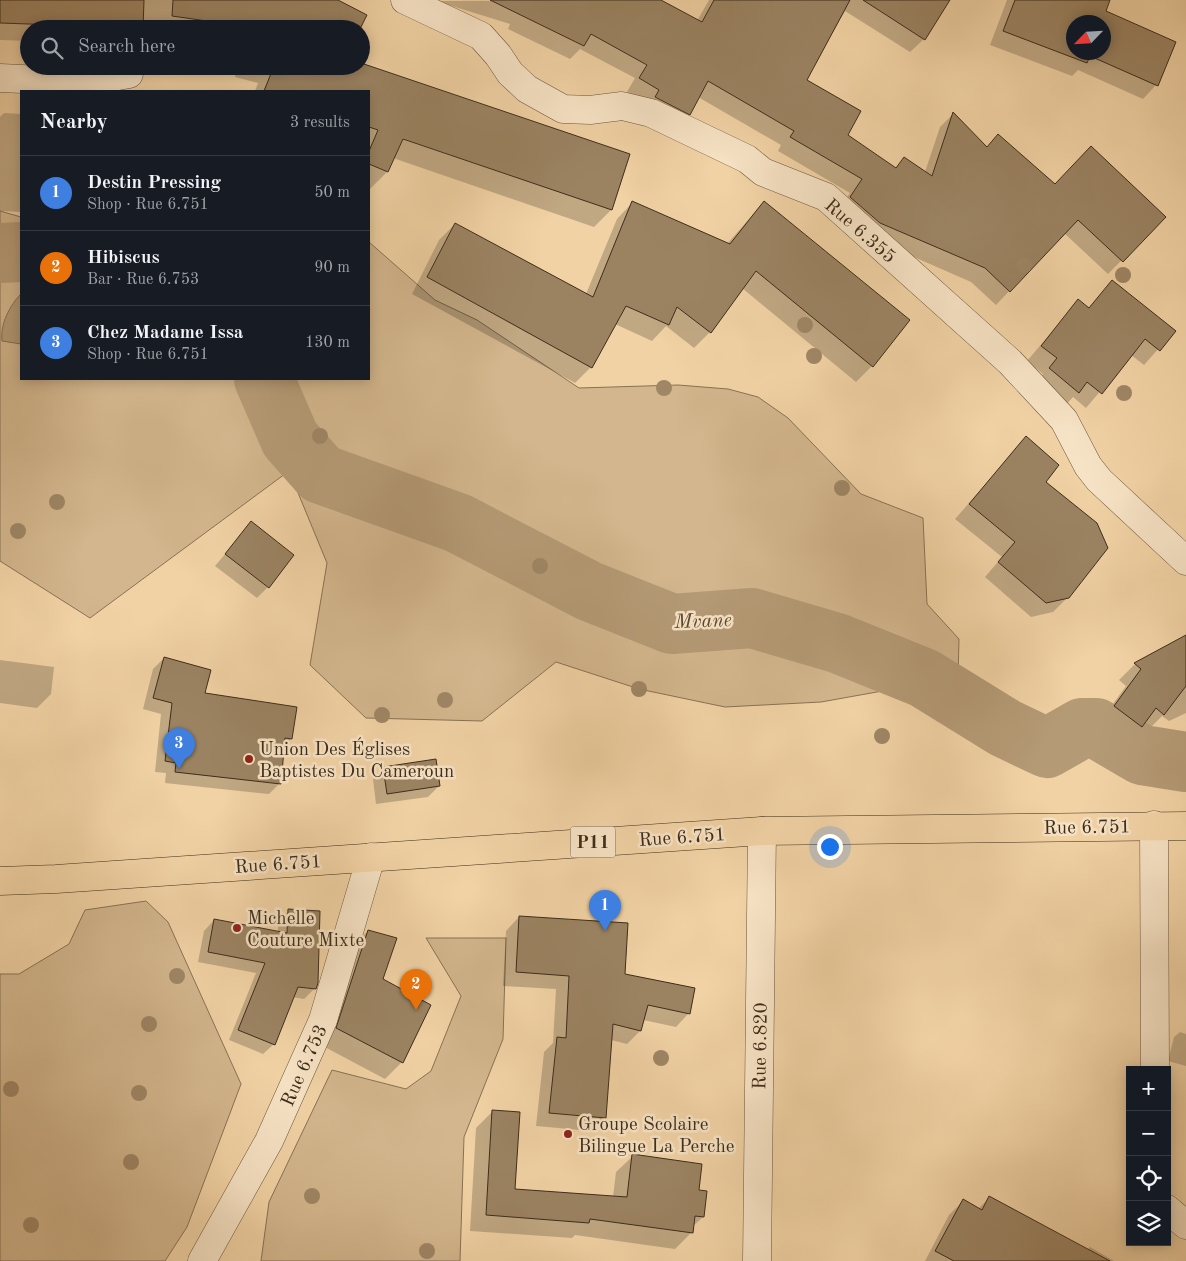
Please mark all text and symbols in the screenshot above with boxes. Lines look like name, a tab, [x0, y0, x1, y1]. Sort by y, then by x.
north arrow	[1066, 15, 1111, 60]
search box	[20, 20, 370, 75]
icon: search	[38, 34, 66, 62]
text: Search here	[78, 38, 175, 57]
text: Nearby	[40, 112, 108, 133]
text: 3 results	[290, 115, 350, 131]
text: Destin Pressing	[87, 174, 221, 193]
text: 1	[51, 185, 61, 201]
text: 50 m	[314, 185, 350, 201]
street label: Rue 6.355	[820, 196, 899, 268]
text: Shop · Rue 6.751	[87, 197, 209, 213]
text: Hibiscus	[87, 249, 160, 268]
text: 2	[51, 260, 61, 276]
text: 90 m	[314, 260, 350, 276]
text: Bar · Rue 6.753	[87, 272, 199, 288]
text: Chez Madame Issa	[87, 324, 244, 343]
text: 3	[51, 335, 61, 351]
text: 130 m	[305, 335, 350, 351]
text: Shop · Rue 6.751	[87, 347, 209, 363]
water label: Mvane	[673, 611, 732, 633]
pin: 3	[163, 728, 195, 769]
place label: Union Des Églises Baptistes Du Cameroun	[259, 737, 454, 782]
marker: Union Des Églises Baptistes Du Cameroun	[243, 753, 255, 765]
street label: Rue 6.751	[1043, 818, 1131, 839]
road number: P11	[570, 826, 616, 858]
street label: Rue 6.751	[638, 826, 726, 851]
your location	[817, 834, 843, 860]
street label: Rue 6.751	[234, 853, 322, 878]
pin: 1	[589, 890, 621, 931]
place label: Michelle Couture Mixte	[247, 910, 364, 951]
marker: Michelle Couture Mixte	[231, 922, 243, 934]
pin: 2	[400, 969, 432, 1010]
street label: Rue 6.820	[751, 1002, 772, 1090]
street label: Rue 6.753	[279, 1022, 332, 1110]
map controls	[1126, 1066, 1171, 1246]
button: +	[1126, 1066, 1171, 1111]
button: −	[1126, 1111, 1171, 1156]
place label: Groupe Scolaire Bilingue La Perche	[578, 1116, 735, 1157]
marker: Groupe Scolaire Bilingue La Perche	[562, 1128, 574, 1140]
button: locate	[1126, 1156, 1171, 1201]
button: layers	[1126, 1201, 1171, 1246]

